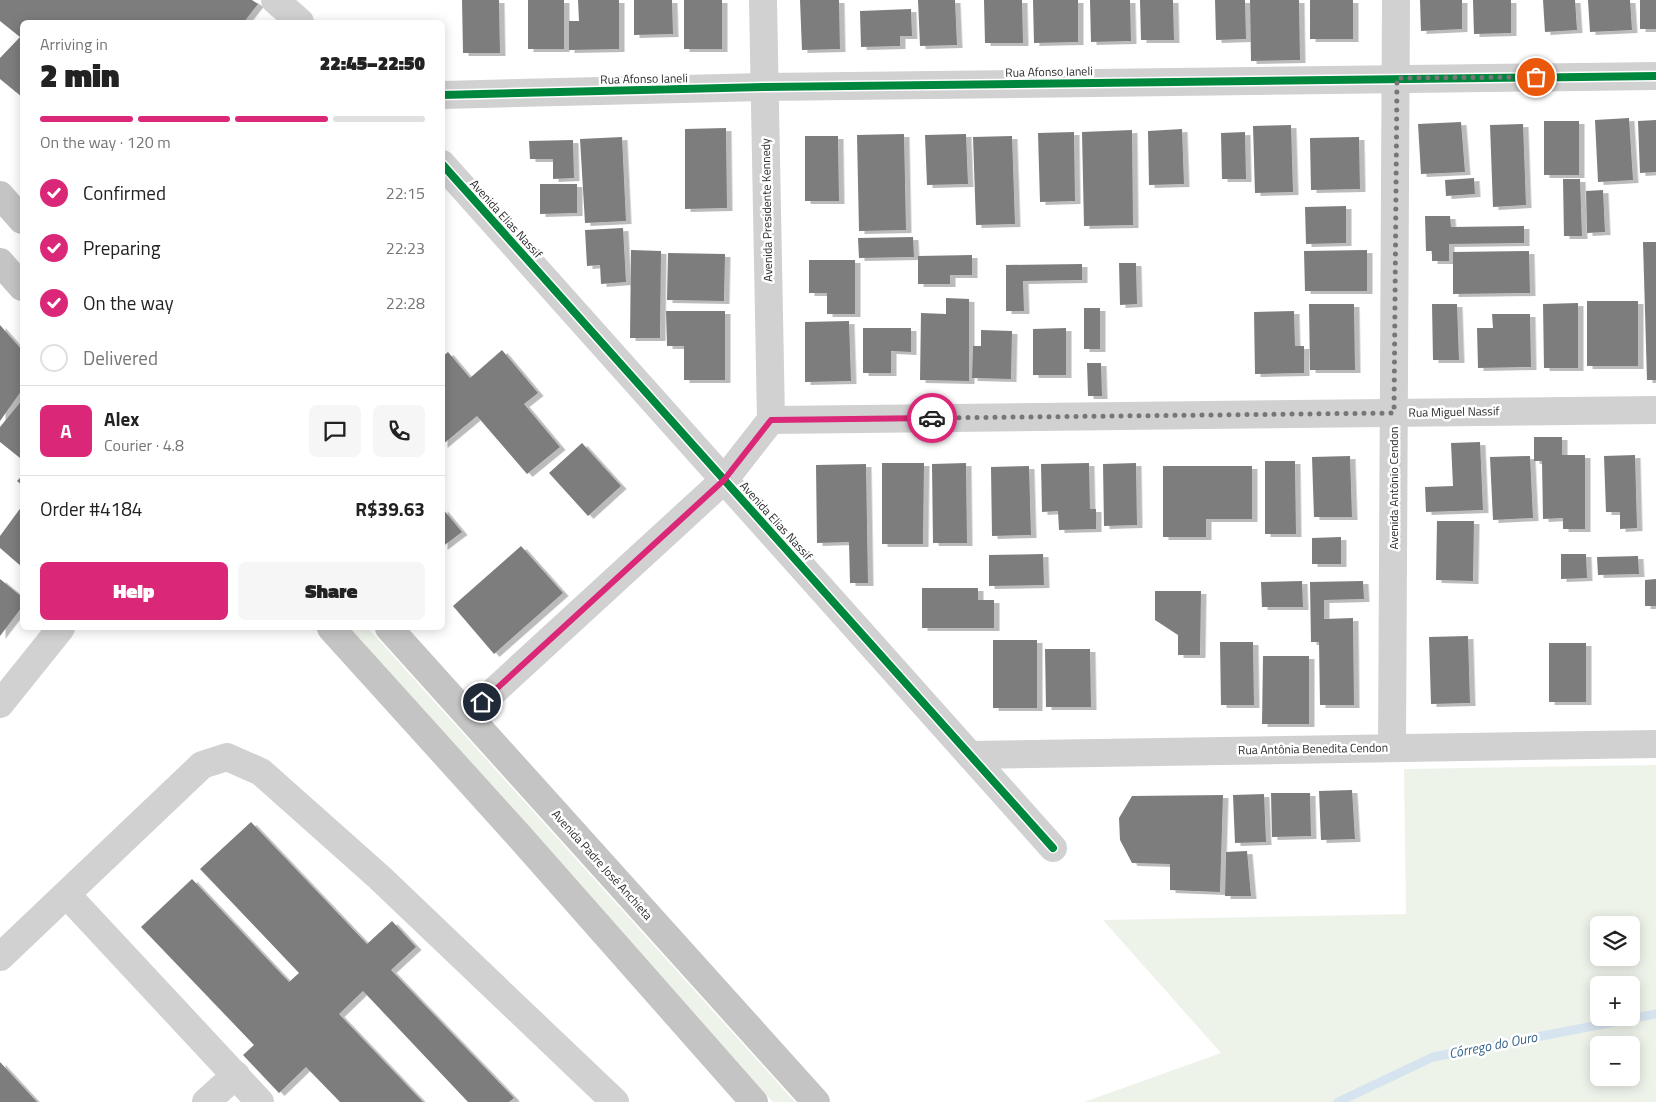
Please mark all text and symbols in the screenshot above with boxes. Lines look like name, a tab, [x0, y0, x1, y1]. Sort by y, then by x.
text: Arriving in	[40, 32, 108, 56]
text: 22:45–22:50	[320, 48, 425, 77]
text: 2 min	[40, 51, 120, 99]
pin	[1515, 56, 1557, 98]
street label: Rua Afonso Ianeli	[1005, 61, 1093, 82]
icon: bag	[1522, 63, 1550, 91]
street label: Rua Afonso Ianeli	[600, 68, 688, 89]
text: On the way · 120 m	[40, 130, 171, 154]
street label: Avenida Presidente Kennedy	[756, 138, 777, 282]
street label: Avenida Elias Nassif	[466, 175, 547, 263]
text: Confirmed	[83, 178, 166, 207]
icon: check	[40, 179, 68, 207]
text: 22:15	[386, 181, 425, 205]
text: Preparing	[83, 233, 160, 262]
icon: check	[40, 234, 68, 262]
text: 22:23	[386, 236, 425, 260]
text: On the way	[83, 288, 174, 317]
icon: check	[40, 289, 68, 317]
text: 22:28	[386, 291, 425, 315]
text: Delivered	[83, 343, 158, 372]
courier	[907, 393, 957, 443]
street label: Rua Miguel Nassif	[1408, 401, 1500, 422]
text: Alex	[104, 404, 139, 433]
icon: car	[918, 404, 946, 432]
button: chat	[309, 405, 361, 457]
button: phone	[373, 405, 425, 457]
text: A	[60, 416, 72, 445]
street label: Avenida Antônio Cendon	[1384, 427, 1403, 549]
text: Courier · 4.8	[104, 433, 184, 457]
street label: Avenida Elias Nassif	[736, 477, 817, 565]
text: Order #4184	[40, 494, 142, 523]
text: R$39.63	[355, 494, 425, 523]
button: Help	[40, 562, 228, 620]
button: Share	[238, 562, 425, 620]
pin	[461, 681, 503, 723]
icon: home	[468, 688, 496, 716]
street label: Rua Antônia Benedita Cendon	[1238, 738, 1388, 759]
street label: Avenida Padre José Anchieta	[547, 805, 657, 924]
map controls	[1590, 916, 1640, 1086]
button: layers	[1590, 916, 1640, 966]
button: +	[1590, 976, 1640, 1026]
water label: Córrego do Ouro	[1447, 1025, 1540, 1063]
button: −	[1590, 1036, 1640, 1086]

